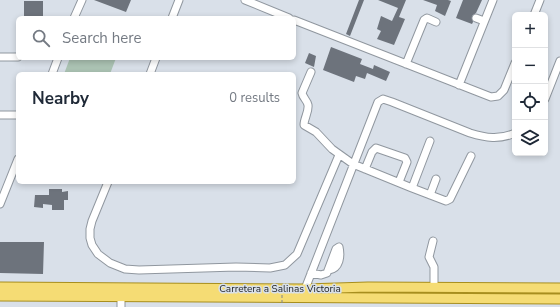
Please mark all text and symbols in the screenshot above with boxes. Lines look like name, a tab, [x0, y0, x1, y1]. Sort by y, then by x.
map controls	[512, 12, 548, 156]
button: +	[512, 12, 548, 48]
search box	[16, 16, 296, 60]
icon: search	[30, 27, 52, 49]
text: Search here	[62, 28, 142, 48]
button: −	[512, 48, 548, 84]
button: locate	[512, 84, 548, 120]
text: Nearby	[32, 87, 89, 110]
text: 0 results	[229, 89, 280, 107]
button: layers	[512, 120, 548, 156]
street label: Carretera a Salinas Victoria	[219, 282, 341, 296]

